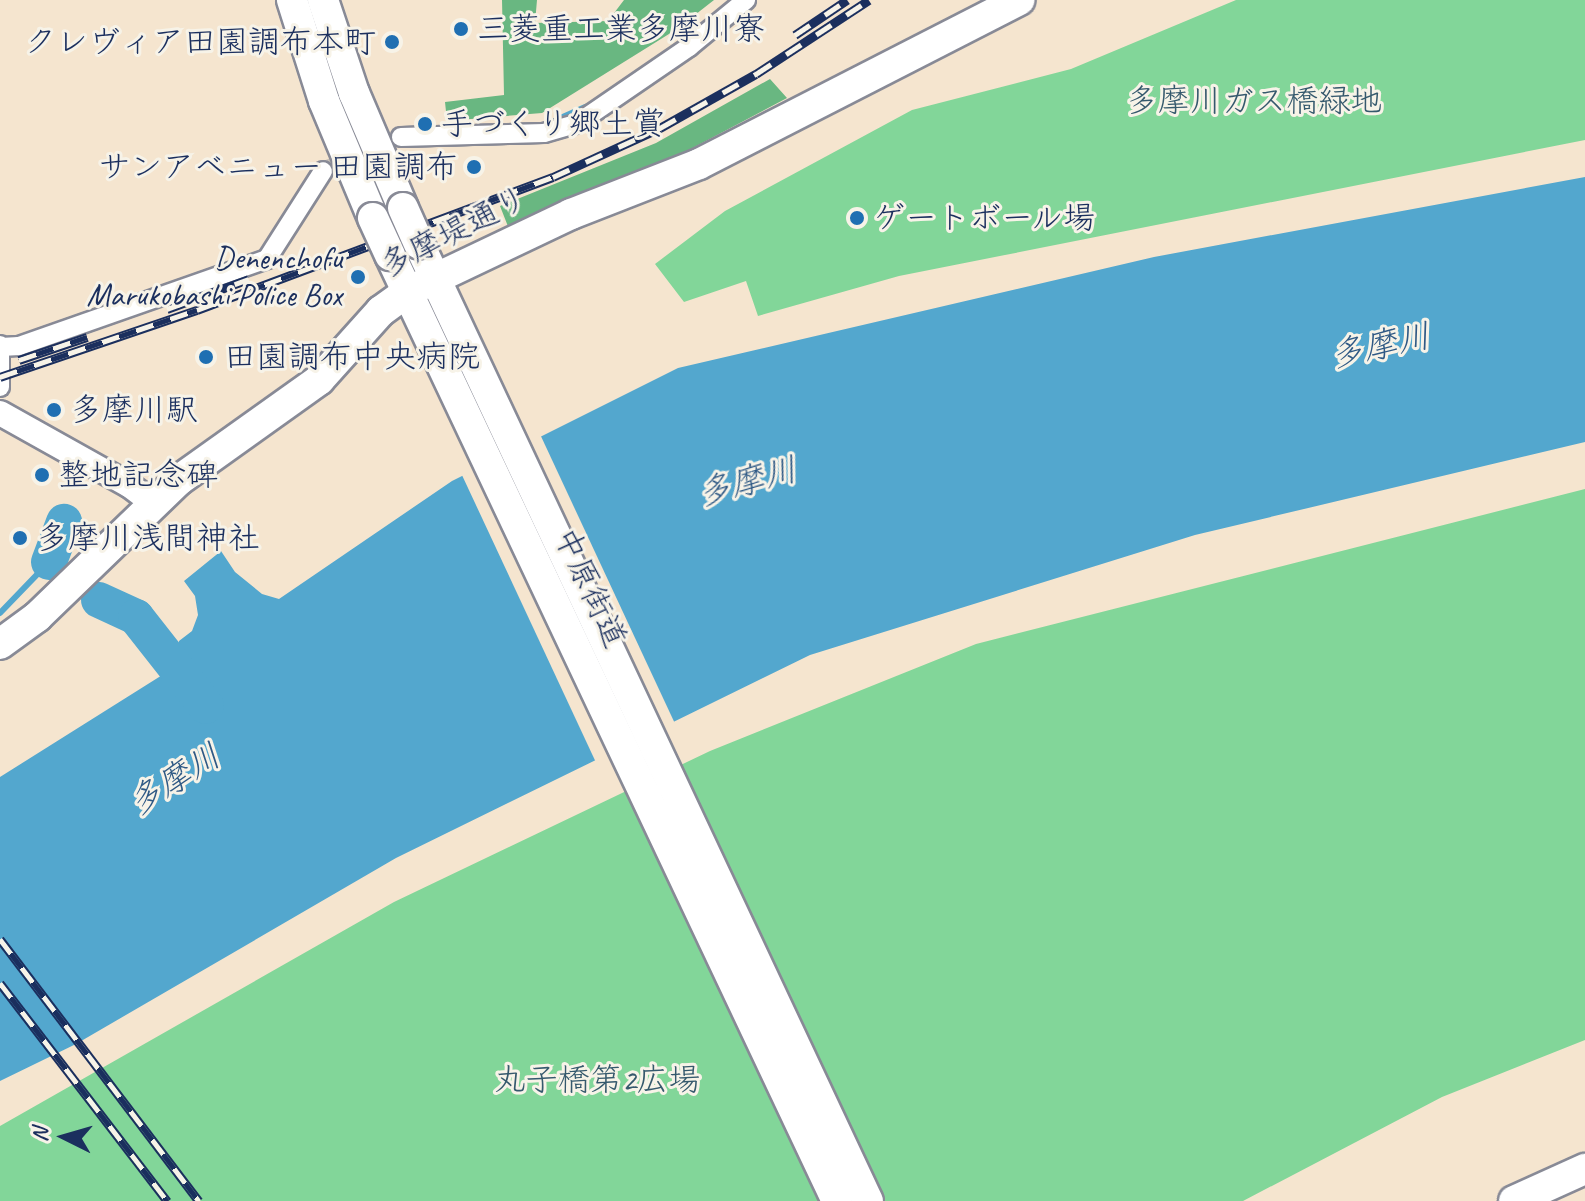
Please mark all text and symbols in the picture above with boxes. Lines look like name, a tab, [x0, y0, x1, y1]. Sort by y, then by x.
place label: 三菱重工業多摩川寮	[477, 10, 765, 48]
marker: 三菱重工業多摩川寮	[452, 20, 470, 38]
place label: クレヴィア田園調布本町	[24, 23, 376, 61]
marker: クレヴィア田園調布本町	[383, 33, 401, 51]
park label: 多摩川ガス橋緑地	[1126, 82, 1382, 120]
place label: 手づくり郷土賞	[441, 105, 665, 143]
marker: 手づくり郷土賞	[416, 115, 434, 133]
place label: サンアベニュー 田園調布	[98, 148, 458, 186]
marker: サンアベニュー 田園調布	[465, 158, 483, 176]
street label: 多摩堤通り	[374, 179, 534, 285]
place label: ゲートボール場	[873, 199, 1097, 237]
marker: ゲートボール場	[848, 209, 866, 227]
place label: Denenchofu Marukobashi Police Box	[87, 240, 342, 315]
marker: Denenchofu Marukobashi Police Box	[349, 268, 367, 286]
water label: 多摩川	[1326, 314, 1434, 376]
place label: 田園調布中央病院	[224, 338, 480, 376]
marker: 田園調布中央病院	[195, 346, 217, 368]
place label: 多摩川駅	[70, 391, 198, 429]
marker: 多摩川駅	[45, 401, 63, 419]
water label: 多摩川	[692, 448, 802, 514]
place label: 整地記念碑	[58, 456, 218, 494]
marker: 整地記念碑	[33, 466, 51, 484]
place label: 多摩川浅間神社	[36, 519, 260, 557]
street label: 中原街道	[546, 522, 634, 654]
marker: 多摩川浅間神社	[11, 529, 29, 547]
water label: 多摩川	[120, 735, 228, 823]
park label: 丸子橋第2広場	[494, 1061, 700, 1099]
north arrow	[24, 1097, 104, 1177]
text: N	[26, 1127, 55, 1143]

